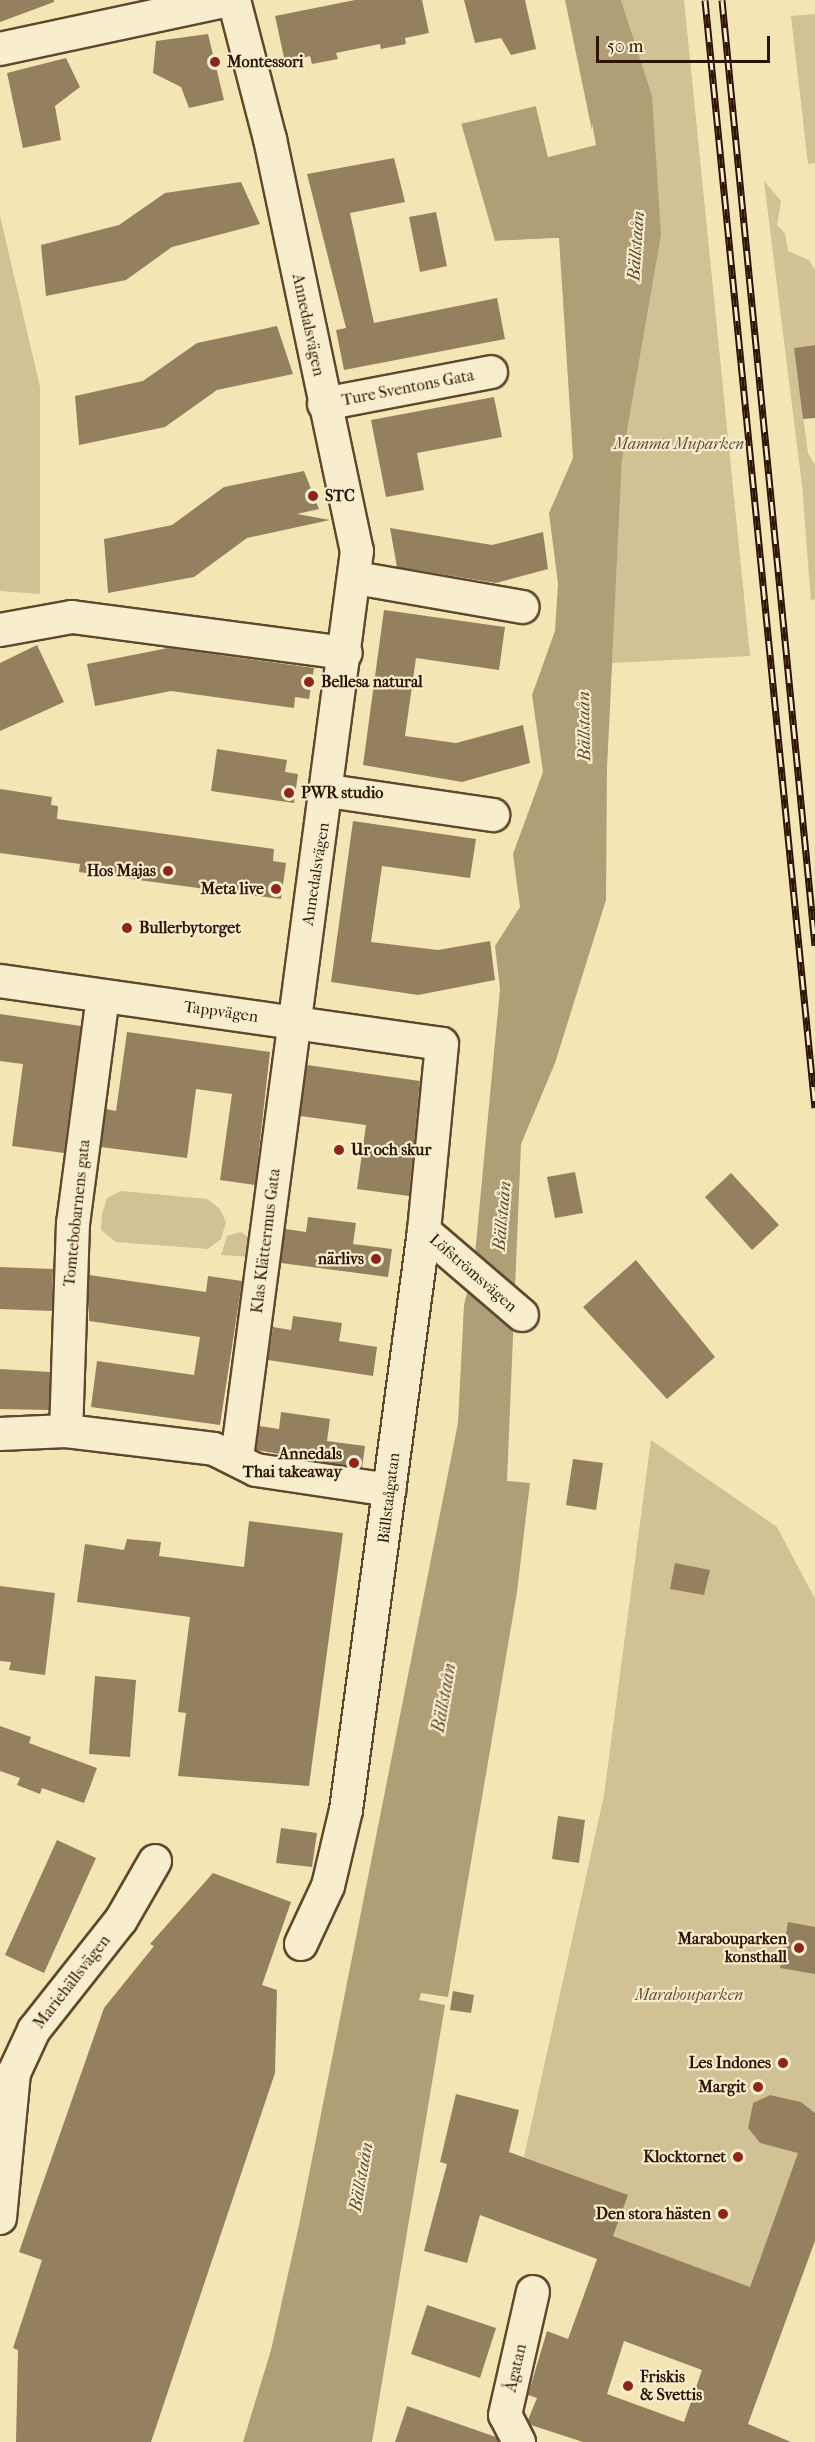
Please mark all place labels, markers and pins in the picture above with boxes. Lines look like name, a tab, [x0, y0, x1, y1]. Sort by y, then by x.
place label: Montessori	[227, 52, 304, 72]
marker: Montessori	[208, 55, 222, 69]
place label: STC	[325, 486, 355, 506]
marker: STC	[306, 489, 320, 503]
place label: Bellesa natural	[321, 672, 423, 692]
marker: Bellesa natural	[302, 675, 316, 689]
place label: PWR studio	[301, 783, 383, 803]
marker: PWR studio	[282, 786, 296, 800]
place label: Hos Majas	[87, 861, 156, 881]
marker: Hos Majas	[161, 864, 175, 878]
place label: Meta live	[201, 879, 264, 899]
marker: Meta live	[269, 882, 283, 896]
place label: Bullerbytorget	[139, 918, 241, 938]
marker: Bullerbytorget	[120, 921, 134, 935]
place label: Ur och skur	[351, 1140, 431, 1160]
marker: Ur och skur	[332, 1143, 346, 1157]
place label: närlivs	[318, 1249, 364, 1269]
marker: närlivs	[369, 1252, 383, 1266]
place label: Annedals Thai takeaway	[243, 1444, 342, 1482]
marker: Annedals Thai takeaway	[347, 1456, 361, 1470]
place label: Marabouparken konsthall	[677, 1929, 787, 1967]
marker: Marabouparken konsthall	[792, 1941, 806, 1955]
place label: Les Indones	[689, 2053, 771, 2073]
marker: Les Indones	[776, 2056, 790, 2070]
place label: Margit	[698, 2077, 746, 2097]
marker: Margit	[751, 2080, 765, 2094]
place label: Klocktornet	[643, 2147, 726, 2167]
marker: Klocktornet	[731, 2150, 745, 2164]
place label: Den stora hästen	[596, 2204, 711, 2224]
marker: Den stora hästen	[716, 2207, 730, 2221]
place label: Friskis & Svettis	[640, 2367, 702, 2405]
marker: Friskis & Svettis	[621, 2379, 635, 2393]

